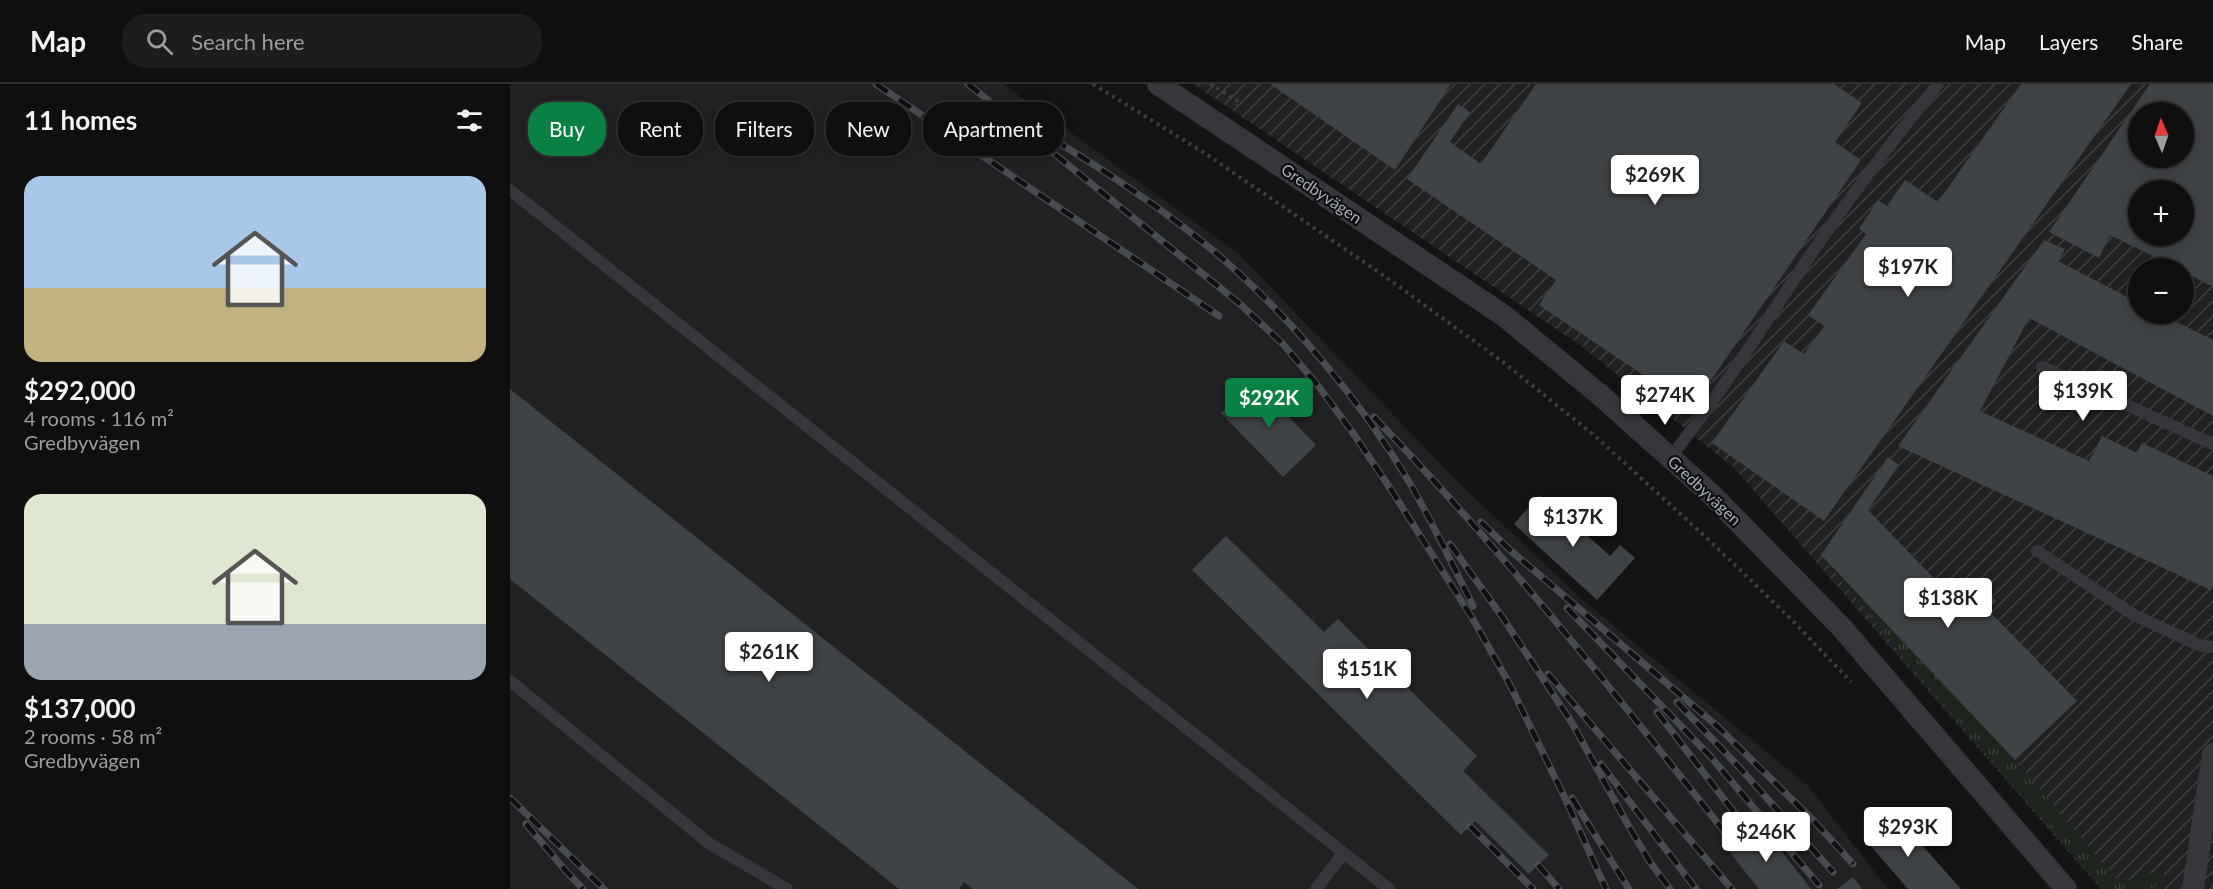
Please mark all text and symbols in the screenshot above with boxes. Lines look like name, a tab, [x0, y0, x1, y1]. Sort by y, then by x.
search box	[122, 14, 542, 68]
text: Map	[30, 24, 86, 58]
icon: search	[143, 25, 176, 58]
text: Search here	[191, 28, 305, 55]
text: Map	[1965, 29, 2006, 54]
text: Layers	[2039, 29, 2098, 54]
text: Share	[2131, 29, 2183, 54]
chip: Buy	[528, 102, 606, 156]
chip: Rent	[618, 102, 703, 156]
chip: Filters	[715, 102, 814, 156]
chip: New	[826, 102, 911, 156]
chip: Apartment	[923, 102, 1064, 156]
north arrow	[2128, 102, 2194, 168]
map controls	[2128, 102, 2194, 324]
text: 11 homes	[24, 104, 137, 136]
icon: filters	[453, 104, 486, 137]
pin: $269K	[1613, 155, 1697, 206]
street label: Gredbyvägen	[1278, 159, 1366, 227]
text: $269K	[1625, 162, 1685, 186]
button: +	[2128, 180, 2194, 246]
icon: home	[201, 215, 309, 323]
pin: $197K	[1866, 247, 1950, 298]
text: $197K	[1878, 254, 1938, 278]
button: −	[2128, 258, 2194, 324]
pin: $139K	[2041, 371, 2125, 422]
text: $292,000	[24, 374, 136, 406]
pin: $274K	[1623, 375, 1707, 426]
pin: $292K	[1227, 378, 1311, 429]
text: $139K	[2053, 378, 2113, 402]
text: $274K	[1635, 382, 1695, 406]
text: $292K	[1239, 385, 1299, 409]
text: 4 rooms · 116 m²	[24, 406, 174, 430]
text: Gredbyvägen	[24, 430, 140, 454]
street label: Gredbyvägen	[1664, 451, 1746, 529]
pin: $137K	[1531, 497, 1615, 548]
text: $137K	[1543, 504, 1603, 528]
icon: home	[201, 533, 309, 641]
pin: $138K	[1906, 578, 1990, 629]
text: $138K	[1918, 585, 1978, 609]
pin: $261K	[727, 632, 811, 683]
text: $261K	[739, 639, 799, 663]
pin: $151K	[1325, 649, 1409, 700]
text: $151K	[1337, 656, 1397, 680]
text: $137,000	[24, 692, 136, 724]
text: 2 rooms · 58 m²	[24, 724, 162, 748]
text: Gredbyvägen	[24, 748, 140, 772]
pin: $293K	[1866, 807, 1950, 858]
pin: $246K	[1724, 812, 1808, 863]
text: $293K	[1878, 814, 1938, 838]
text: $246K	[1736, 819, 1796, 843]

